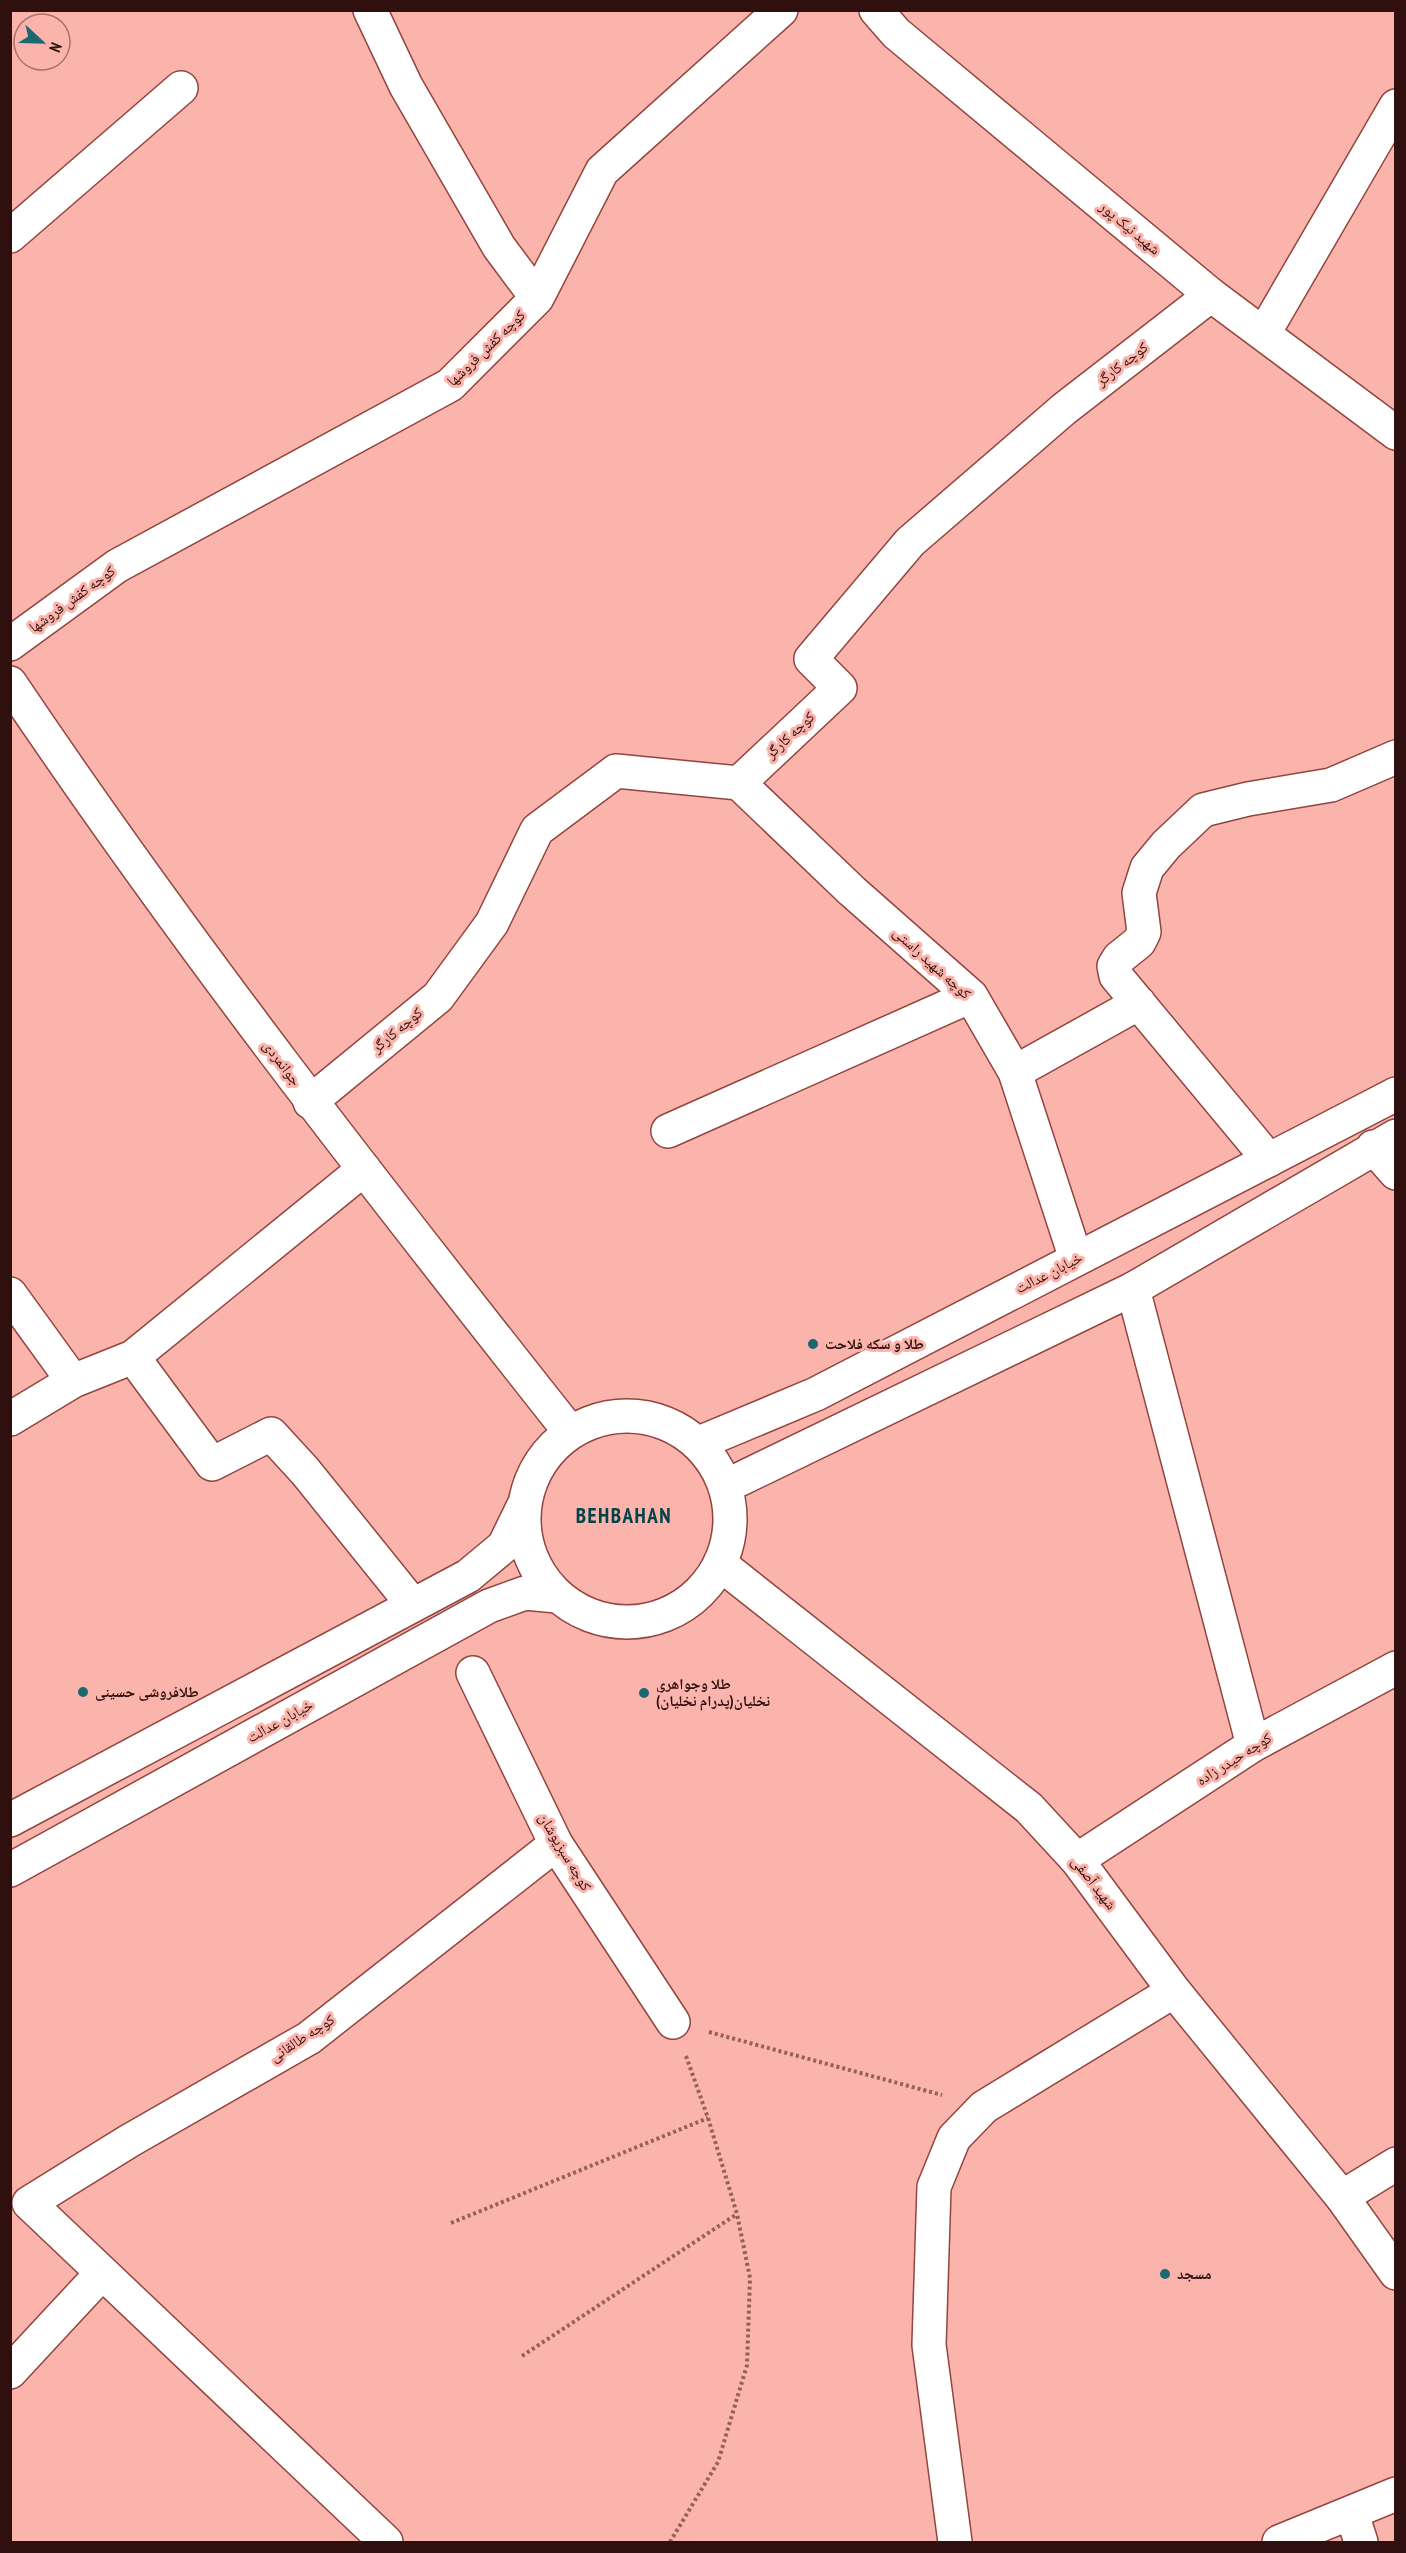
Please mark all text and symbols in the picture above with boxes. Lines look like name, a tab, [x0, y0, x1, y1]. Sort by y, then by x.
north arrow	[12, 12, 72, 72]
text: N	[45, 40, 67, 55]
street label: شهید نیک پور	[1095, 196, 1165, 259]
street label: کوچه کفش فروشها	[442, 305, 530, 391]
street label: کوچه کارگر	[1091, 337, 1152, 390]
street label: کوچه کفش فروشها	[25, 561, 119, 637]
street label: کوچه کارگر	[760, 707, 818, 763]
street label: کوچه شهید راستی	[889, 922, 975, 1004]
street label: کوچه کارگر	[367, 1003, 426, 1057]
street label: جوانمردی	[258, 1036, 306, 1090]
street label: خیابان عدالت	[1012, 1247, 1086, 1298]
place label: طلا و سکه فلاحت	[825, 1334, 924, 1353]
marker: طلا و سکه فلاحت	[806, 1337, 820, 1351]
district label: BEHBAHAN	[576, 1502, 672, 1529]
place label: طلا وجواهری نخلیان(پدرام نخلیان)	[656, 1674, 770, 1711]
place label: طلافروشی حسینی	[95, 1682, 199, 1701]
marker: طلافروشی حسینی	[76, 1685, 90, 1699]
marker: طلا وجواهری نخلیان(پدرام نخلیان)	[637, 1686, 651, 1700]
street label: خیابان عدالت	[244, 1695, 317, 1747]
street label: کوچه حیدر زاده	[1192, 1728, 1275, 1789]
street label: کوچه سبزپوشان	[534, 1809, 596, 1895]
street label: شهید آصفی	[1067, 1852, 1121, 1914]
street label: کوچه طالقانی	[266, 2010, 338, 2066]
place label: مسجد	[1177, 2264, 1212, 2283]
marker: مسجد	[1158, 2267, 1172, 2281]

